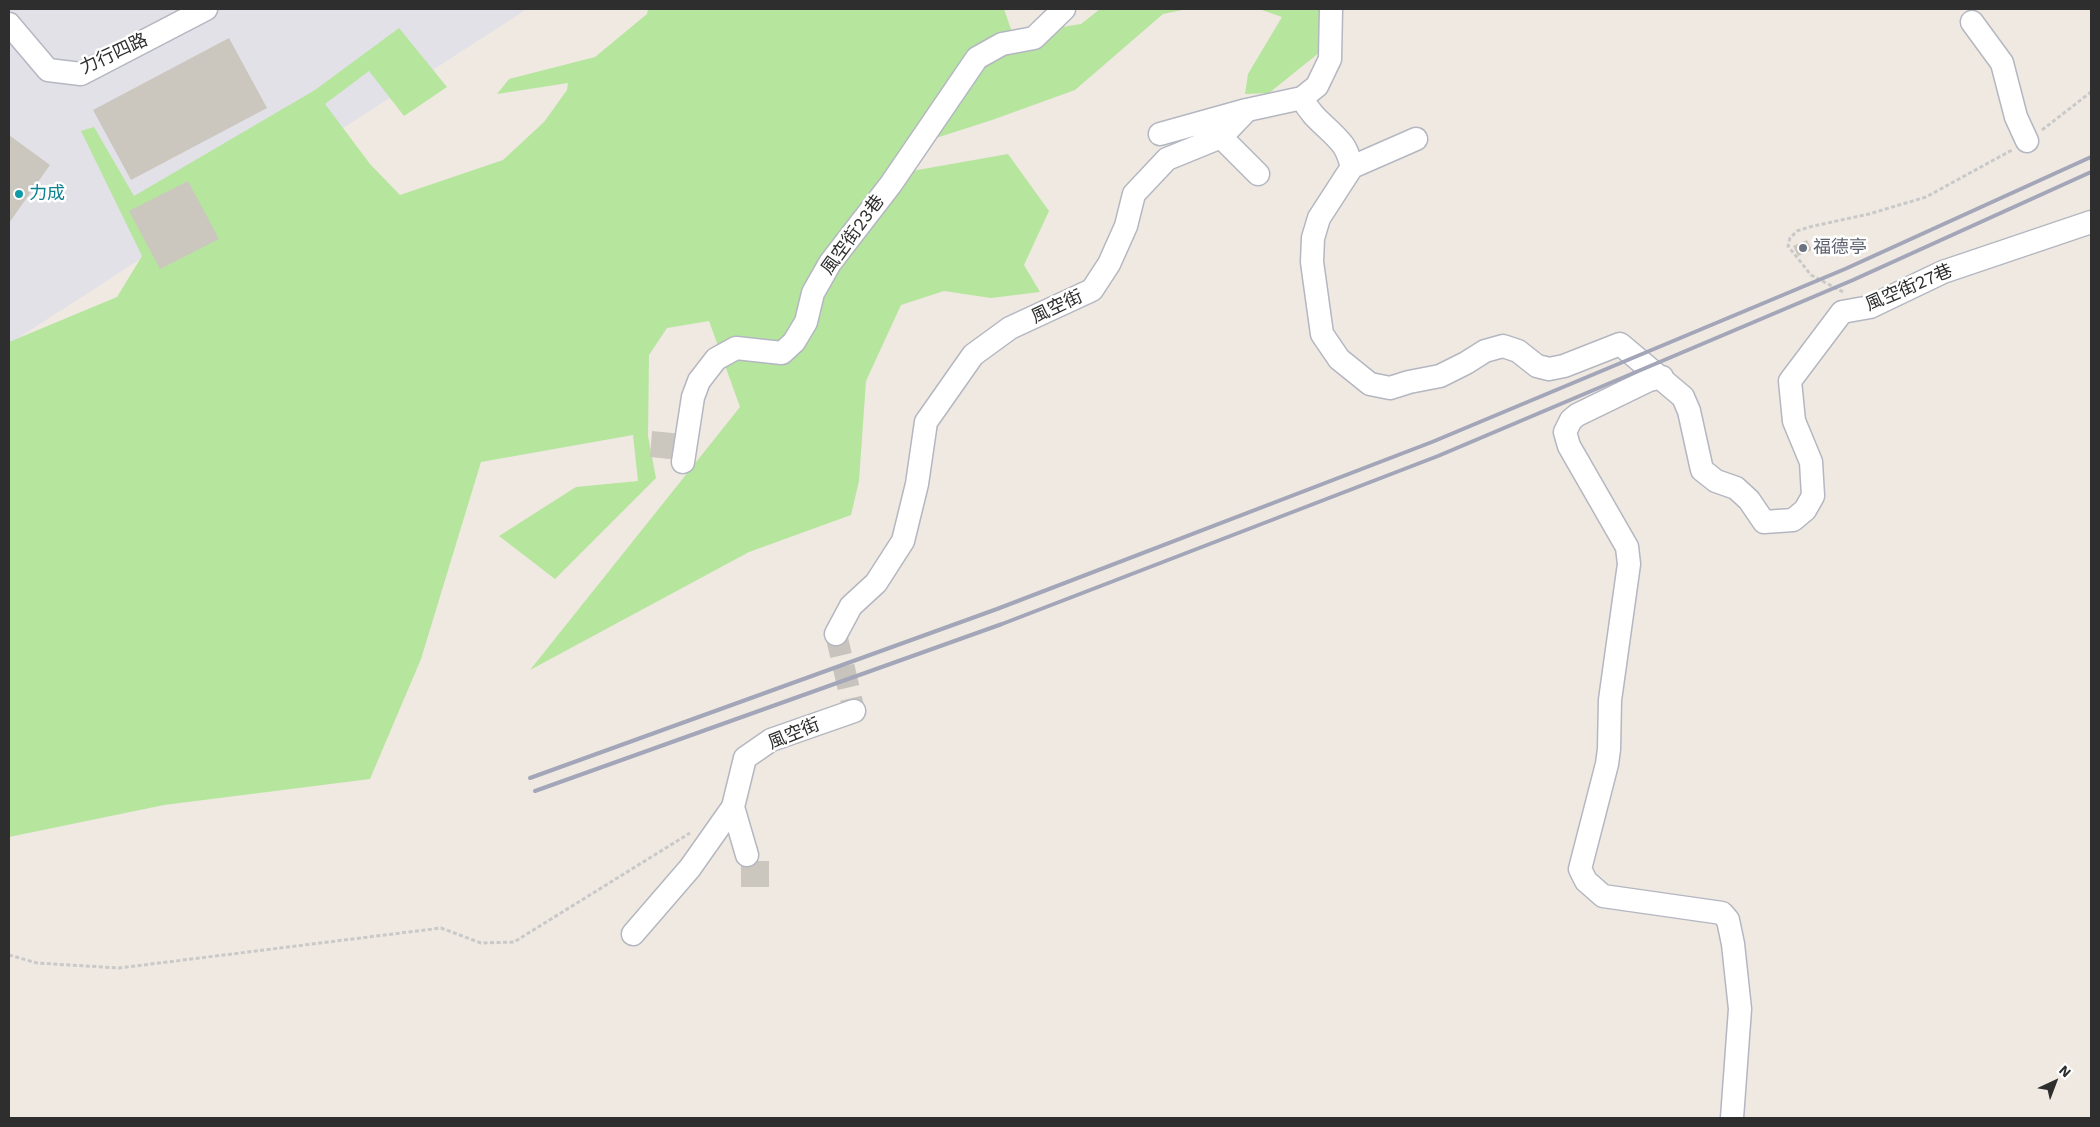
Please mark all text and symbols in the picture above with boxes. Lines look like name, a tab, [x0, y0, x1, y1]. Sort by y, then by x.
street label: 力行四路	[77, 29, 151, 79]
place label: 力成	[29, 183, 65, 205]
marker: 力成	[13, 188, 25, 200]
street label: 風空街23巷	[817, 191, 889, 279]
place label: 福德亭	[1813, 237, 1867, 259]
marker: 福德亭	[1797, 242, 1809, 254]
street label: 風空街27巷	[1862, 260, 1956, 316]
street label: 風空街	[1028, 286, 1086, 328]
street label: 風空街	[765, 714, 823, 754]
north arrow	[2030, 1057, 2080, 1107]
text: N	[2056, 1062, 2074, 1080]

